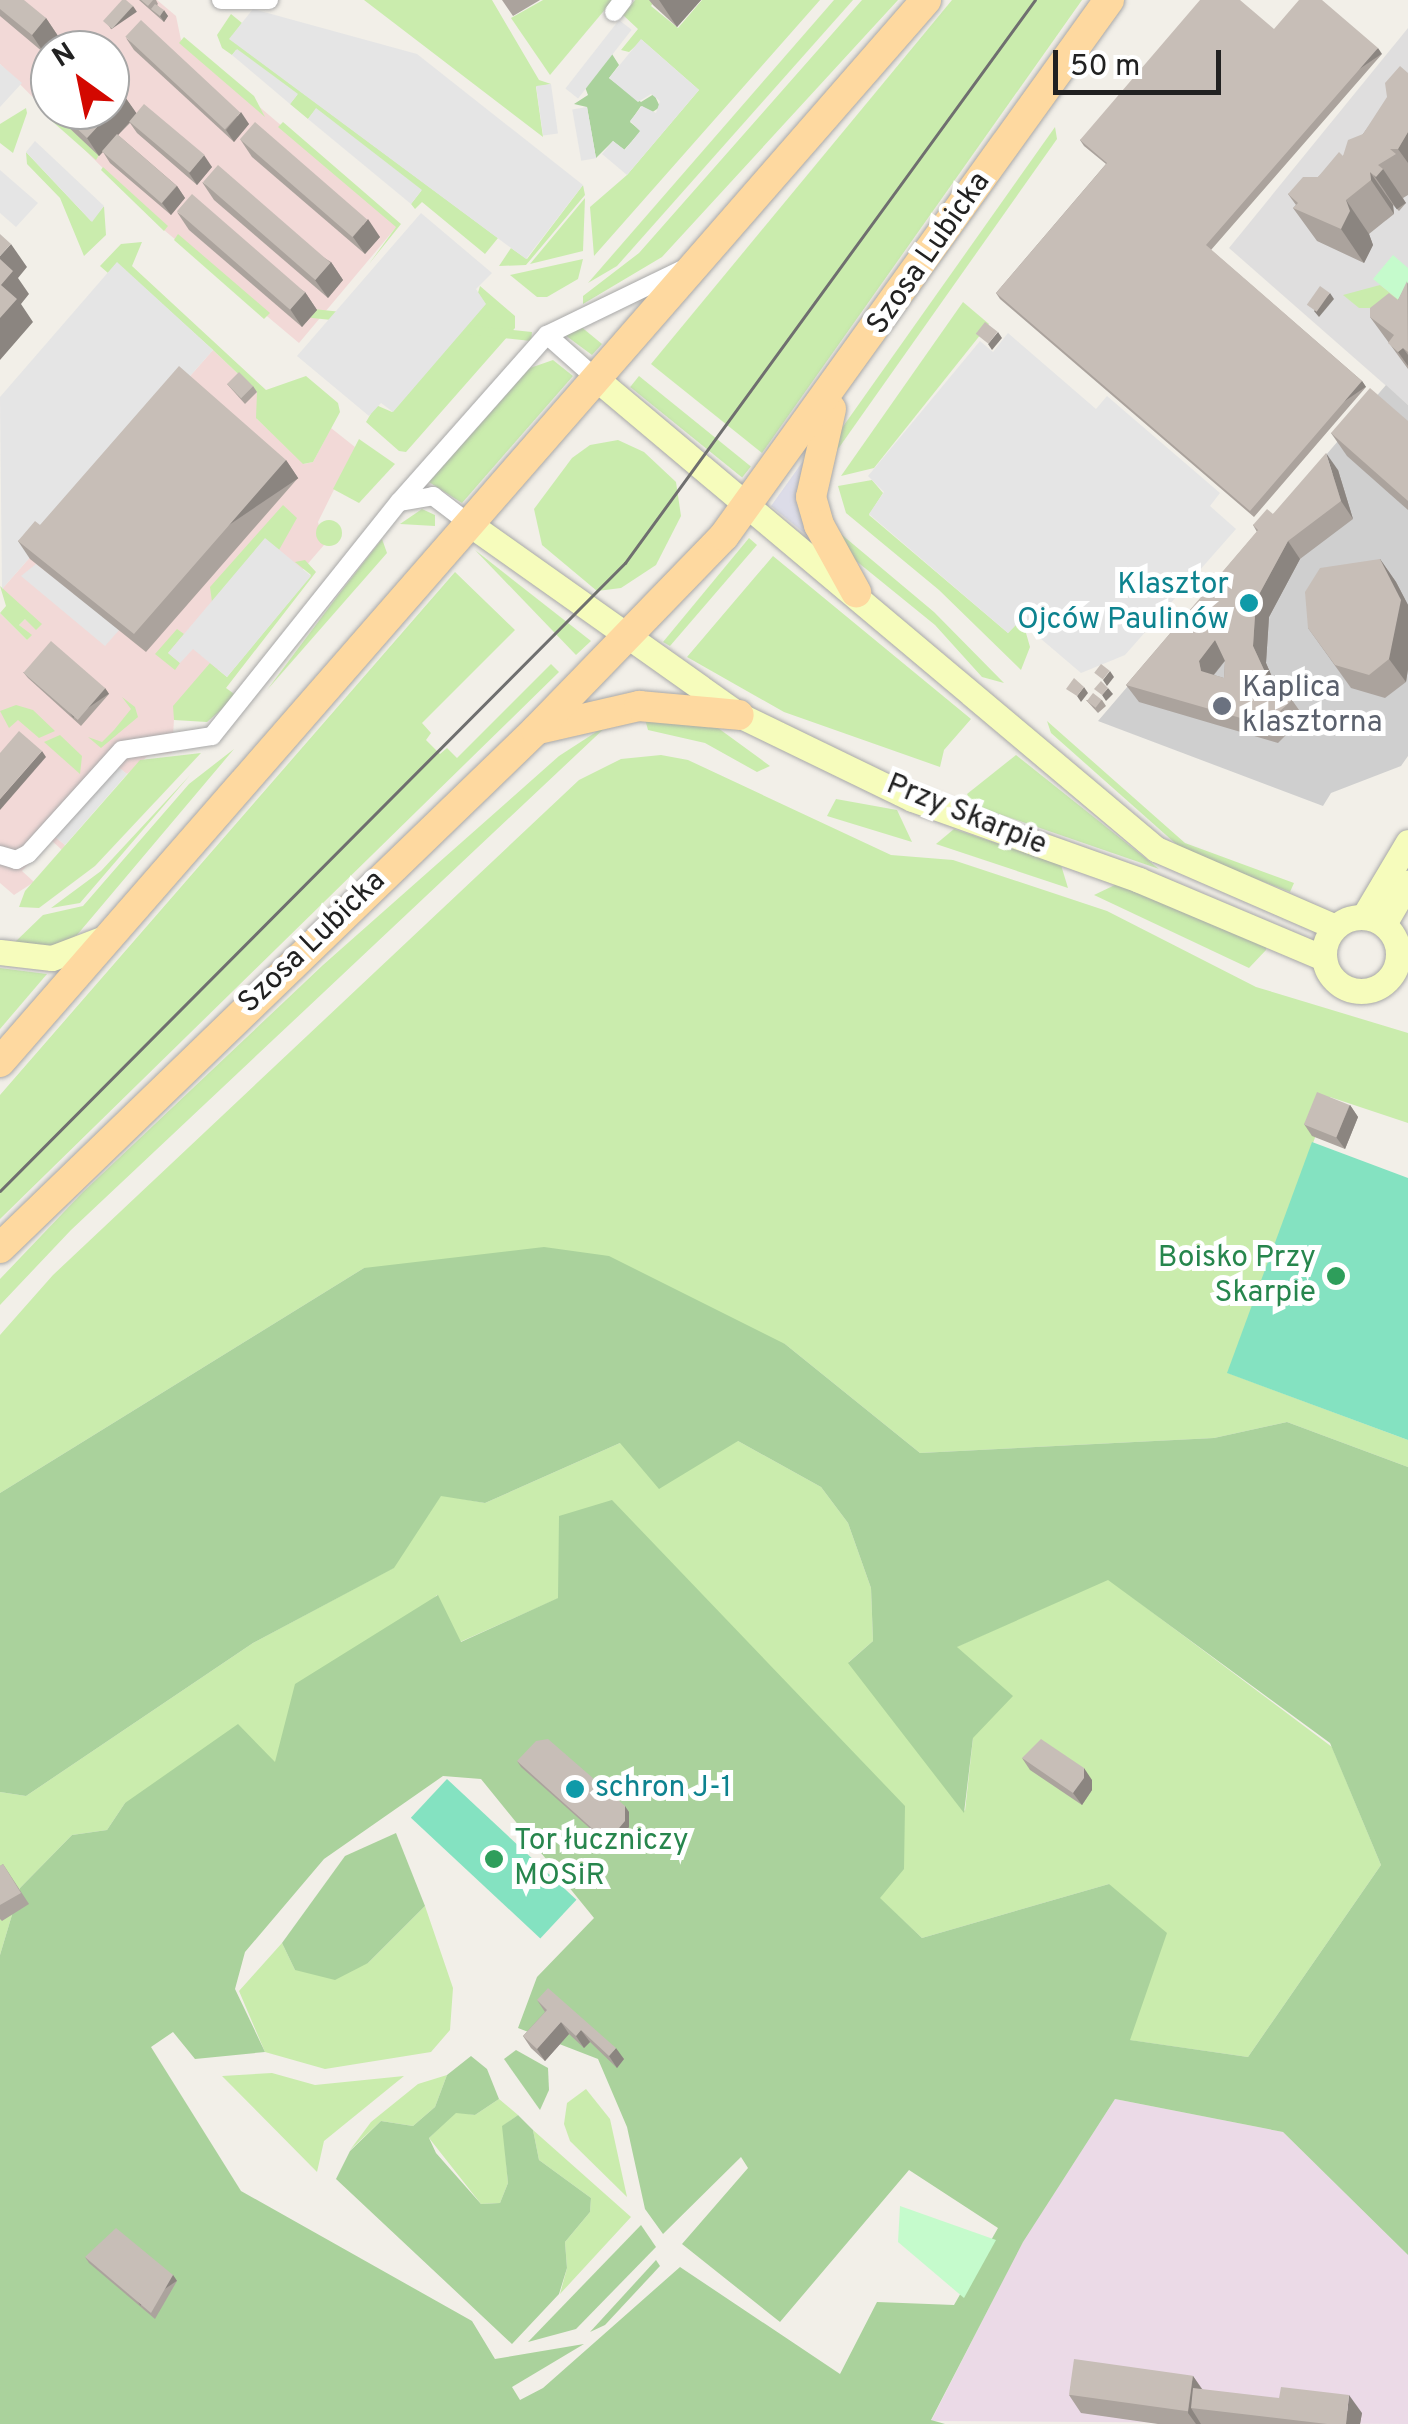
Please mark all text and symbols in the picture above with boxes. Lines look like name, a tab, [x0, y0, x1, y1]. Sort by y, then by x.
north arrow	[30, 30, 130, 130]
scale bar	[1058, 30, 1226, 92]
text: N	[47, 36, 83, 77]
text: 50 m	[1070, 49, 1140, 86]
street label: Szosa Lubicka	[861, 166, 999, 342]
place label: Klasztor Ojców Paulinów	[1017, 568, 1229, 638]
marker: Klasztor Ojców Paulinów	[1238, 592, 1260, 614]
place label: Kaplica klasztorna	[1242, 671, 1382, 742]
marker: Kaplica klasztorna	[1211, 695, 1233, 717]
street label: Przy Skarpie	[881, 768, 1051, 864]
street label: Szosa Lubicka	[232, 864, 394, 1022]
place label: Boisko Przy Skarpie	[1158, 1241, 1316, 1312]
marker: Boisko Przy Skarpie	[1325, 1265, 1347, 1287]
place label: schron J-1	[595, 1771, 732, 1807]
marker: schron J-1	[564, 1778, 586, 1800]
place label: Tor łuczniczy MOSiR	[514, 1824, 689, 1894]
marker: Tor łuczniczy MOSiR	[483, 1848, 505, 1870]

